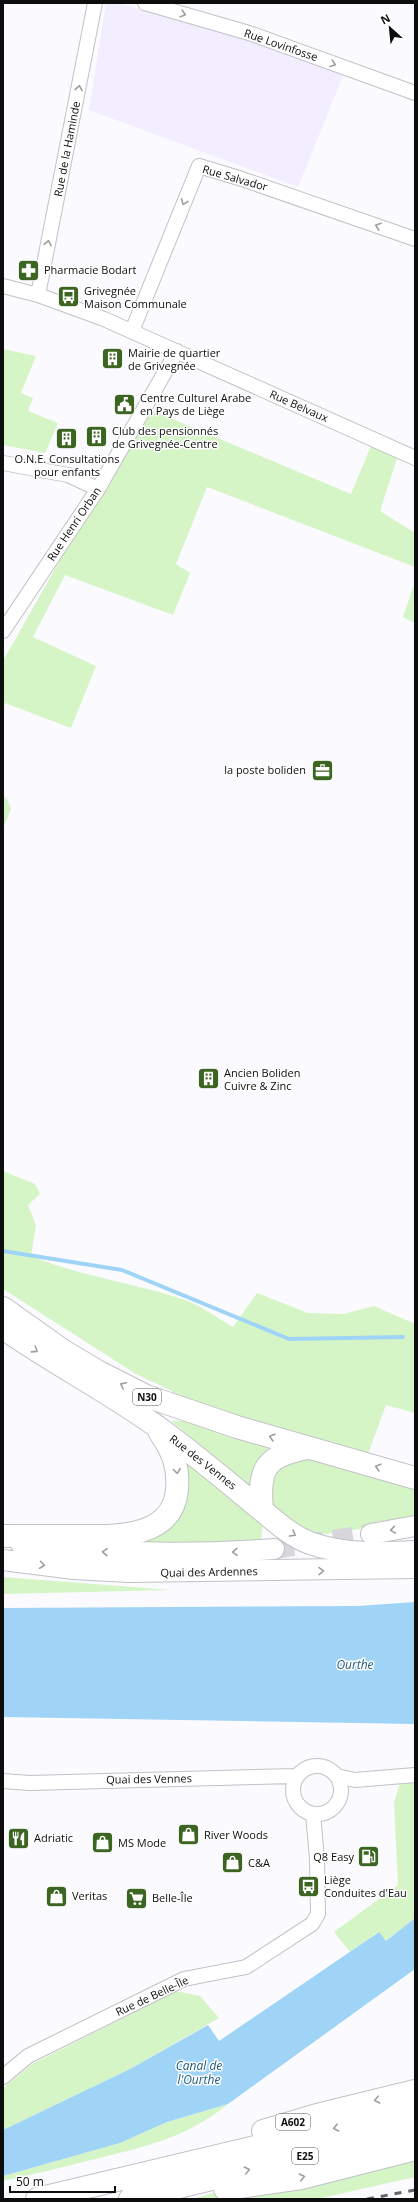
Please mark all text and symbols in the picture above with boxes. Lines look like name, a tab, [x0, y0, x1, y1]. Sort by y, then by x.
north arrow	[370, 8, 410, 48]
one-way arrow	[179, 9, 186, 18]
text: N	[378, 10, 393, 27]
street label: Rue Lovinfosse	[242, 25, 320, 64]
one-way arrow	[329, 59, 336, 67]
one-way arrow	[75, 85, 83, 91]
street label: Rue de la Haminde	[50, 100, 83, 198]
street label: Rue Salvador	[201, 161, 270, 194]
one-way arrow	[181, 199, 189, 206]
one-way arrow	[375, 222, 382, 231]
one-way arrow	[44, 240, 52, 246]
pharmacy icon: Pharmacie Bodart	[15, 257, 41, 283]
place label: Pharmacie Bodart	[44, 262, 136, 277]
place label: Grivegnée Maison Communale	[84, 283, 187, 311]
bus stop icon: Grivegnée Maison Communale	[55, 284, 81, 310]
place label: Mairie de quartier de Grivegnée	[128, 345, 221, 373]
building icon: Mairie de quartier de Grivegnée	[99, 346, 125, 372]
street label: Rue Belvaux	[267, 386, 331, 425]
place label: Centre Culturel Arabe en Pays de Liège	[140, 390, 251, 418]
public building icon: Centre Culturel Arabe en Pays de Liège	[112, 391, 138, 417]
place label: Club des pensionnés de Grivegnée-Centre	[112, 423, 218, 451]
building icon: Club des pensionnés de Grivegnée-Centre	[83, 424, 109, 450]
building icon: O.N.E. Consultations pour enfants	[54, 426, 80, 452]
place label: O.N.E. Consultations pour enfants	[15, 451, 119, 479]
street label: Rue Henri Orban	[43, 484, 104, 564]
office icon: la poste boliden	[309, 757, 335, 783]
place label: la poste boliden	[224, 762, 306, 777]
place label: Ancien Boliden Cuivre & Zinc	[224, 1065, 300, 1093]
building icon: Ancien Boliden Cuivre & Zinc	[196, 1066, 222, 1092]
one-way arrow	[31, 1345, 38, 1353]
one-way arrow	[120, 1382, 127, 1390]
road number: N30	[133, 1389, 161, 1405]
street label: Rue des Vennes	[167, 1431, 240, 1493]
one-way arrow	[268, 1433, 275, 1442]
one-way arrow	[374, 1463, 381, 1472]
one-way arrow	[172, 1468, 181, 1474]
one-way arrow	[390, 1525, 396, 1534]
one-way arrow	[289, 1529, 296, 1536]
one-way arrow	[232, 1547, 238, 1556]
one-way arrow	[102, 1548, 108, 1557]
one-way arrow	[39, 1560, 45, 1569]
street label: Quai des Ardennes	[160, 1563, 258, 1580]
one-way arrow	[318, 1566, 324, 1575]
water label: Ourthe	[336, 1656, 374, 1673]
street label: Quai des Vennes	[106, 1770, 192, 1787]
shop icon: River Woods	[175, 1822, 201, 1848]
restaurant icon: Adriatic	[6, 1825, 32, 1851]
place label: River Woods	[204, 1827, 268, 1842]
place label: Adriatic	[34, 1830, 73, 1845]
shop icon: MS Mode	[90, 1830, 116, 1856]
place label: MS Mode	[118, 1835, 166, 1850]
fuel station icon: Q8 Easy	[356, 1844, 382, 1870]
place label: Q8 Easy	[313, 1849, 354, 1864]
shop icon: C&A	[220, 1850, 246, 1876]
place label: C&A	[248, 1855, 270, 1870]
place label: Liège Conduites d'Eau	[324, 1872, 407, 1900]
bus stop icon: Liège Conduites d'Eau	[296, 1873, 322, 1899]
shop icon: Veritas	[43, 1883, 69, 1909]
supermarket icon: Belle-Île	[124, 1885, 150, 1911]
place label: Veritas	[72, 1888, 107, 1903]
place label: Belle-Île	[152, 1890, 193, 1905]
street label: Rue de Belle-Île	[113, 1972, 191, 2019]
water label: Canal de l'Ourthe	[176, 2057, 222, 2088]
one-way arrow	[374, 2096, 380, 2104]
road number: A602	[276, 2114, 310, 2130]
one-way arrow	[333, 2123, 340, 2132]
road number: E25	[292, 2148, 318, 2164]
one-way arrow	[243, 2167, 250, 2175]
scale bar	[10, 2168, 115, 2194]
text: 50 m	[16, 2173, 44, 2190]
one-way arrow	[299, 2173, 305, 2182]

